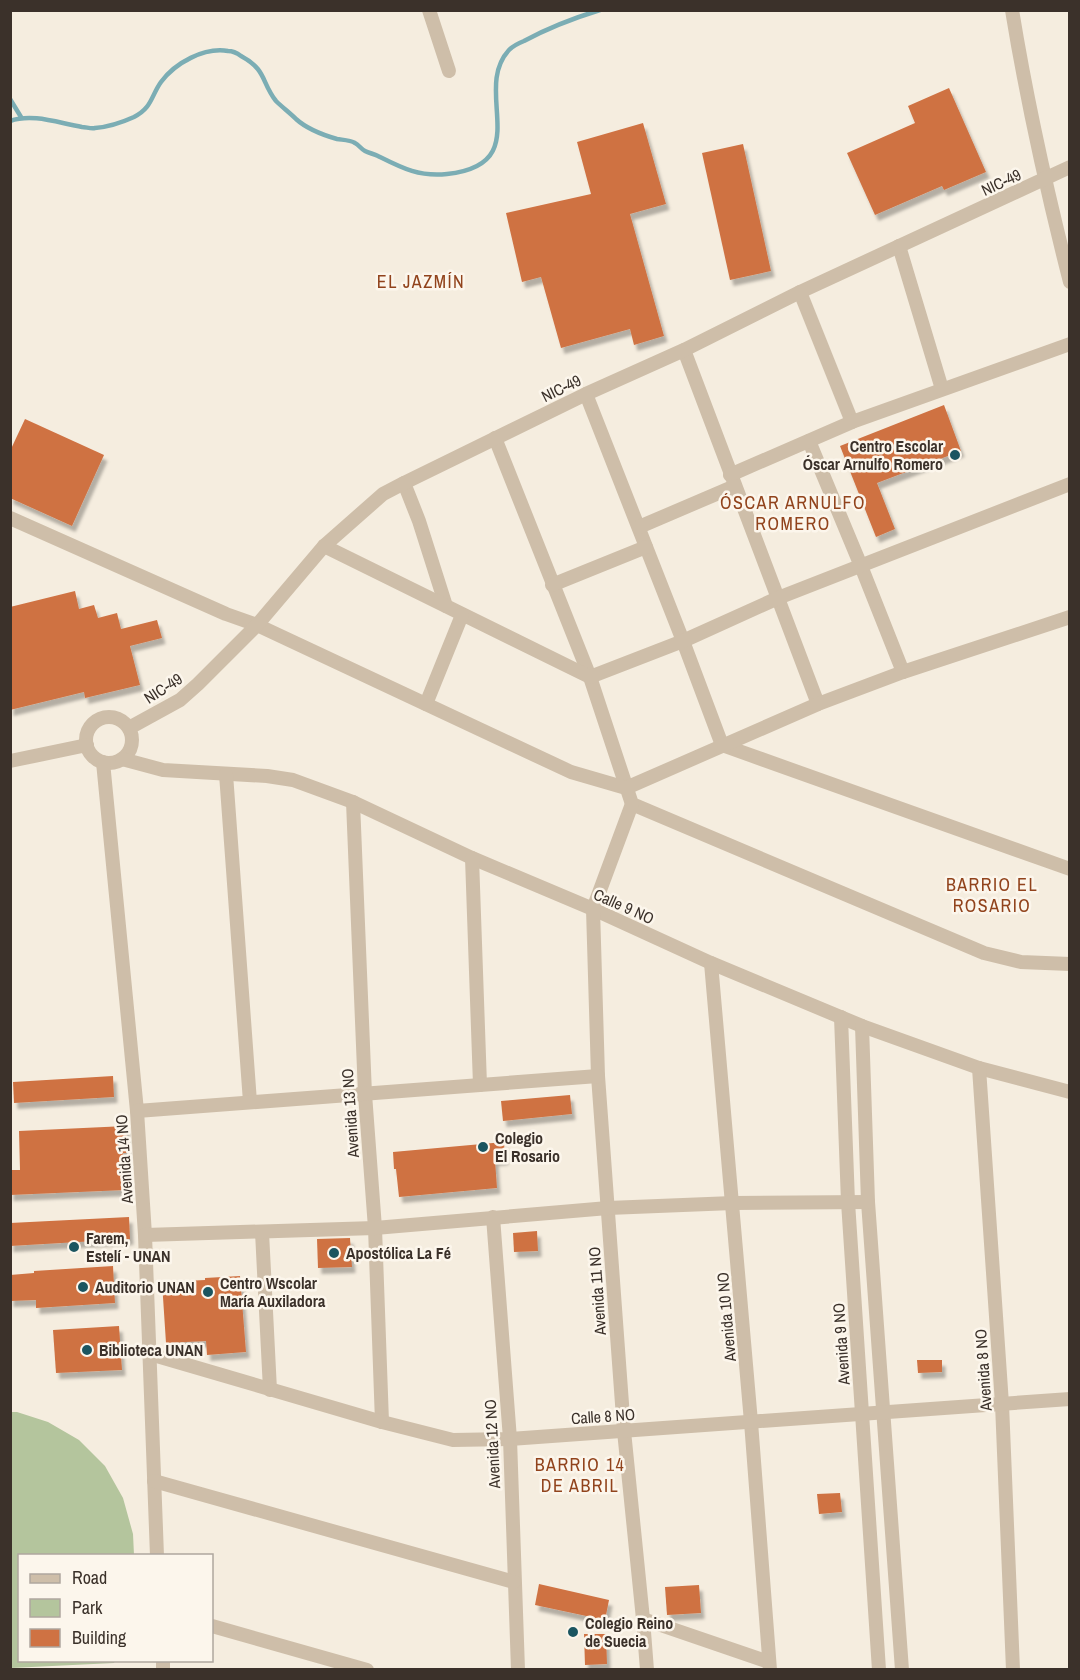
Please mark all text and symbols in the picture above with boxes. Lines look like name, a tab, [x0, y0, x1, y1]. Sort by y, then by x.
street label: NIC-49	[978, 163, 1024, 201]
district label: EL JAZMÍN	[377, 269, 465, 294]
street label: NIC-49	[537, 369, 585, 407]
place label: Centro Escolar Óscar Arnulfo Romero	[803, 435, 944, 475]
marker: Centro Escolar Óscar Arnulfo Romero	[948, 448, 962, 462]
district label: ÓSCAR ARNULFO ROMERO	[720, 490, 866, 536]
street label: NIC-49	[140, 667, 186, 709]
district label: BARRIO EL ROSARIO	[946, 872, 1038, 918]
street label: Calle 9 NO	[590, 883, 658, 929]
street label: Avenida 13 NO	[336, 1068, 364, 1159]
street label: Avenida 14 NO	[110, 1114, 138, 1205]
place label: Colegio El Rosario	[495, 1127, 560, 1167]
marker: Colegio El Rosario	[476, 1140, 490, 1154]
place label: Farem, Estelí - UNAN	[86, 1227, 171, 1267]
marker: Farem, Estelí - UNAN	[67, 1240, 81, 1254]
place label: Apostólica La Fé	[346, 1242, 451, 1264]
marker: Apostólica La Fé	[327, 1246, 341, 1260]
street label: Avenida 11 NO	[583, 1246, 611, 1337]
street label: Avenida 10 NO	[711, 1271, 741, 1364]
place label: Centro Wscolar María Auxiladora	[220, 1272, 326, 1312]
place label: Auditorio UNAN	[95, 1276, 195, 1298]
marker: Auditorio UNAN	[76, 1280, 90, 1294]
marker: Centro Wscolar María Auxiladora	[201, 1285, 215, 1299]
street label: Avenida 9 NO	[827, 1302, 855, 1387]
street label: Avenida 8 NO	[969, 1328, 997, 1413]
place label: Biblioteca UNAN	[99, 1339, 203, 1361]
marker: Biblioteca UNAN	[80, 1343, 94, 1357]
street label: Avenida 12 NO	[479, 1399, 505, 1490]
street label: Calle 8 NO	[570, 1403, 636, 1429]
district label: BARRIO 14 DE ABRIL	[535, 1452, 625, 1498]
legend	[18, 1554, 213, 1662]
text: Road	[72, 1565, 107, 1590]
text: Park	[72, 1595, 103, 1620]
place label: Colegio Reino de Suecia	[585, 1612, 673, 1652]
text: Building	[72, 1625, 127, 1650]
marker: Colegio Reino de Suecia	[566, 1625, 580, 1639]

